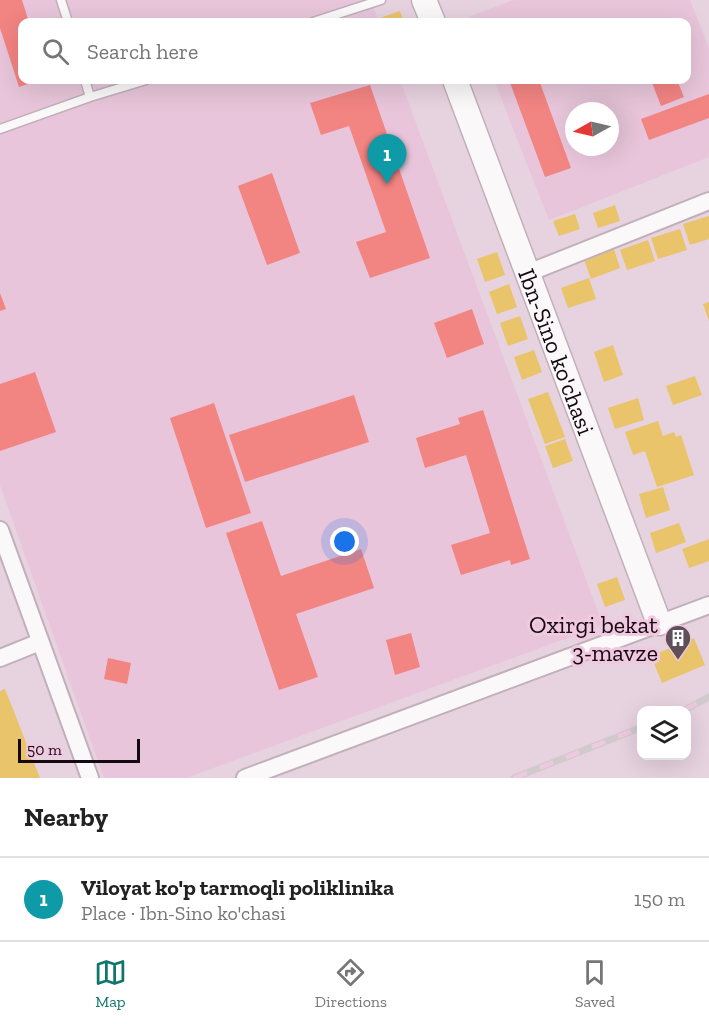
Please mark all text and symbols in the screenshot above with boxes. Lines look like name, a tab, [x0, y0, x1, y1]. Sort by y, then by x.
search box	[18, 18, 691, 84]
icon: search	[39, 35, 72, 68]
text: Search here	[87, 38, 198, 65]
north arrow	[565, 102, 619, 156]
pin: 1	[368, 134, 406, 184]
street label: Ibn-Sino ko'chasi	[513, 264, 601, 439]
your location	[330, 527, 359, 556]
place label: Oxirgi bekat 3-mavze	[529, 610, 658, 667]
building icon: Oxirgi bekat 3-mavze	[663, 623, 693, 661]
map controls	[637, 706, 691, 760]
button: layers	[637, 706, 691, 760]
scale bar	[18, 736, 140, 764]
text: 50 m	[27, 740, 62, 759]
text: Nearby	[24, 801, 108, 833]
text: Viloyat ko'p tarmoqli poliklinika	[81, 874, 394, 901]
text: 1	[39, 887, 48, 911]
text: 150 m	[634, 887, 685, 911]
text: Place · Ibn-Sino ko'chasi	[81, 901, 286, 925]
tab: Map	[94, 956, 127, 1011]
tab: Directions	[315, 956, 387, 1011]
tab: Saved	[575, 956, 615, 1011]

